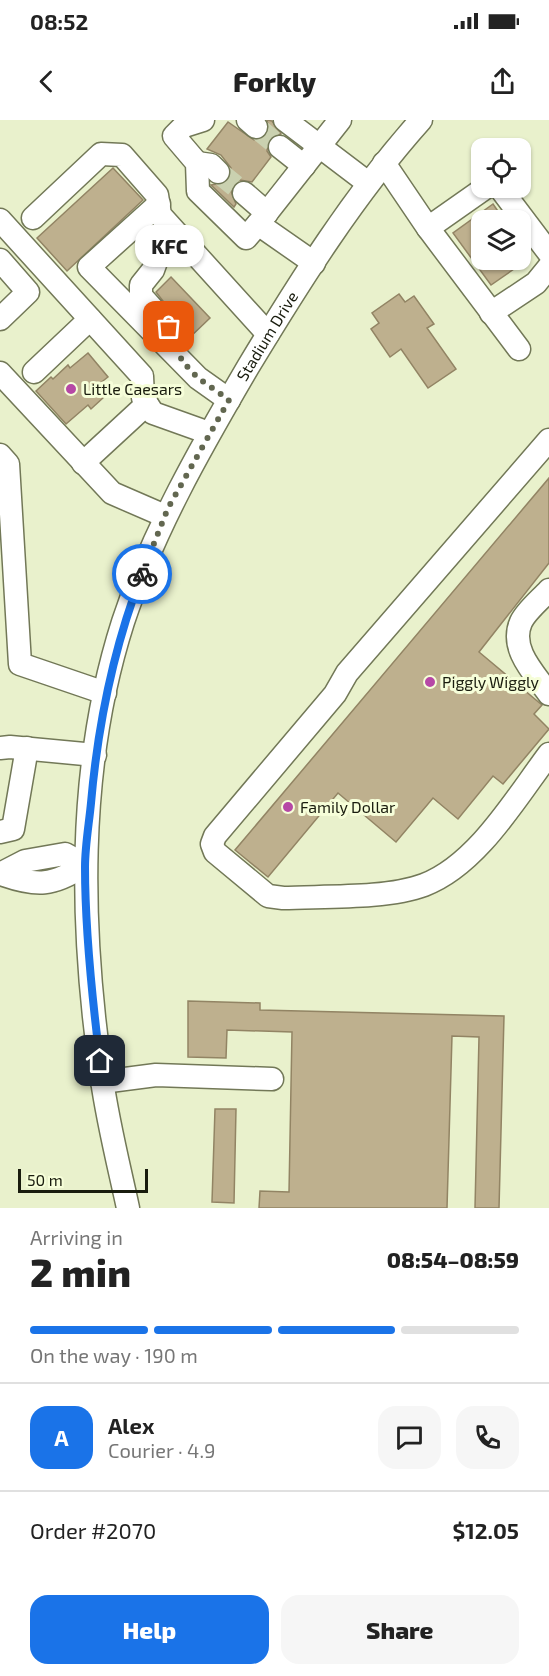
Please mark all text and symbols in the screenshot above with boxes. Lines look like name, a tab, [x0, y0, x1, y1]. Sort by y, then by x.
text: 08:52	[30, 8, 88, 34]
icon: back	[30, 65, 63, 98]
text: Forkly	[233, 65, 316, 97]
icon: share	[486, 65, 519, 98]
map controls	[471, 138, 531, 270]
button: locate	[471, 138, 531, 198]
button: layers	[471, 210, 531, 270]
callout: KFC	[134, 225, 204, 267]
text: KFC	[151, 234, 188, 258]
street label: Stadium Drive	[232, 287, 301, 384]
pin	[143, 301, 194, 352]
icon: bag	[152, 310, 185, 343]
place label: Little Caesars	[83, 379, 182, 398]
marker: Little Caesars	[64, 382, 78, 396]
courier	[112, 544, 172, 604]
icon: bike	[126, 558, 159, 591]
place label: Piggly Wiggly	[442, 672, 539, 691]
marker: Piggly Wiggly	[423, 675, 437, 689]
place label: Family Dollar	[300, 797, 396, 816]
marker: Family Dollar	[281, 800, 295, 814]
pin	[74, 1035, 125, 1086]
icon: home	[83, 1044, 116, 1077]
scale bar	[18, 1166, 148, 1194]
text: 50 m	[27, 1170, 63, 1189]
text: Arriving in	[30, 1225, 123, 1249]
text: 08:54–08:59	[387, 1246, 519, 1272]
text: 2 min	[30, 1248, 131, 1295]
text: On the way · 190 m	[30, 1343, 198, 1367]
button: chat	[378, 1406, 441, 1469]
button: phone	[456, 1406, 519, 1469]
text: Alex	[108, 1412, 154, 1438]
text: A	[54, 1424, 69, 1450]
text: Courier · 4.9	[108, 1438, 215, 1462]
text: Order #2070	[30, 1517, 156, 1543]
text: $12.05	[453, 1517, 519, 1543]
button: Help	[30, 1595, 269, 1664]
button: Share	[281, 1595, 519, 1664]

